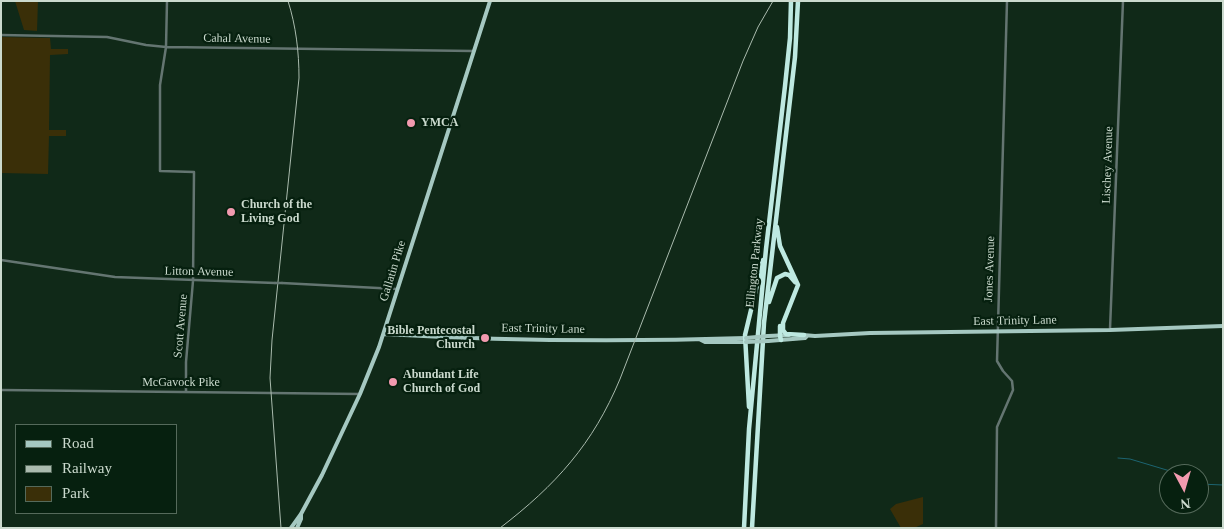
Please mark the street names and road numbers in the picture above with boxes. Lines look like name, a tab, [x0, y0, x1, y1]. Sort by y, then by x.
street label: Cahal Avenue	[203, 31, 271, 47]
street label: Lischey Avenue	[1099, 126, 1117, 204]
street label: Ellington Parkway	[743, 218, 767, 308]
street label: Jones Avenue	[982, 236, 998, 302]
street label: Gallatin Pike	[377, 239, 409, 303]
street label: Litton Avenue	[164, 264, 234, 280]
street label: Scott Avenue	[171, 293, 191, 359]
street label: East Trinity Lane	[973, 313, 1057, 329]
street label: East Trinity Lane	[501, 321, 585, 337]
street label: McGavock Pike	[142, 376, 220, 390]

